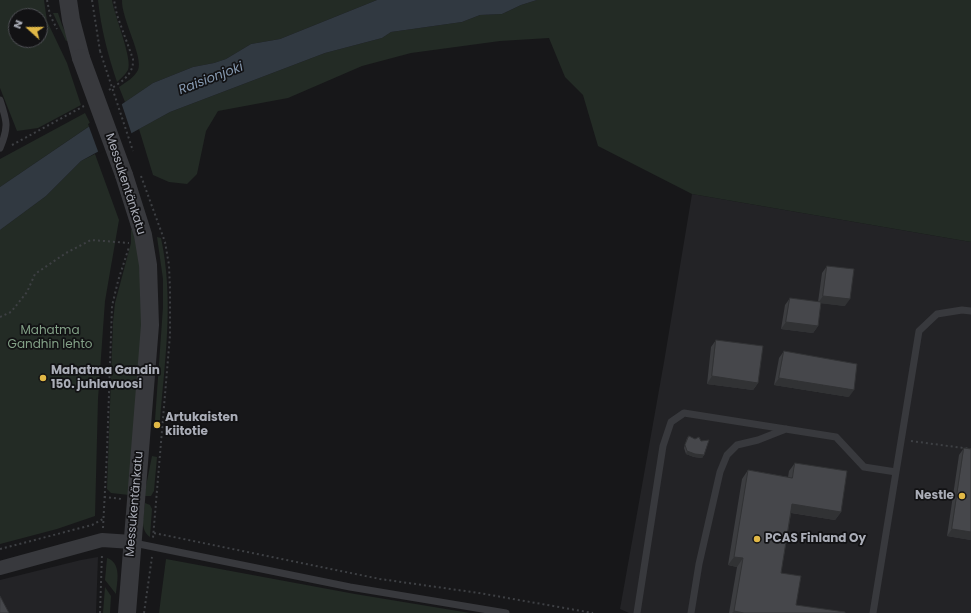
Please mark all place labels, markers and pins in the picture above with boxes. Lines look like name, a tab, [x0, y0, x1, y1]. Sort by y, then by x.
place label: Mahatma Gandin 150. juhlavuosi	[51, 364, 160, 392]
marker: Mahatma Gandin 150. juhlavuosi	[38, 373, 48, 383]
place label: Artukaisten kiitotie	[165, 411, 238, 439]
marker: Artukaisten kiitotie	[152, 420, 162, 430]
place label: Nestle	[915, 489, 954, 503]
marker: Nestle	[957, 491, 967, 501]
place label: PCAS Finland Oy	[765, 532, 866, 546]
marker: PCAS Finland Oy	[752, 534, 762, 544]

